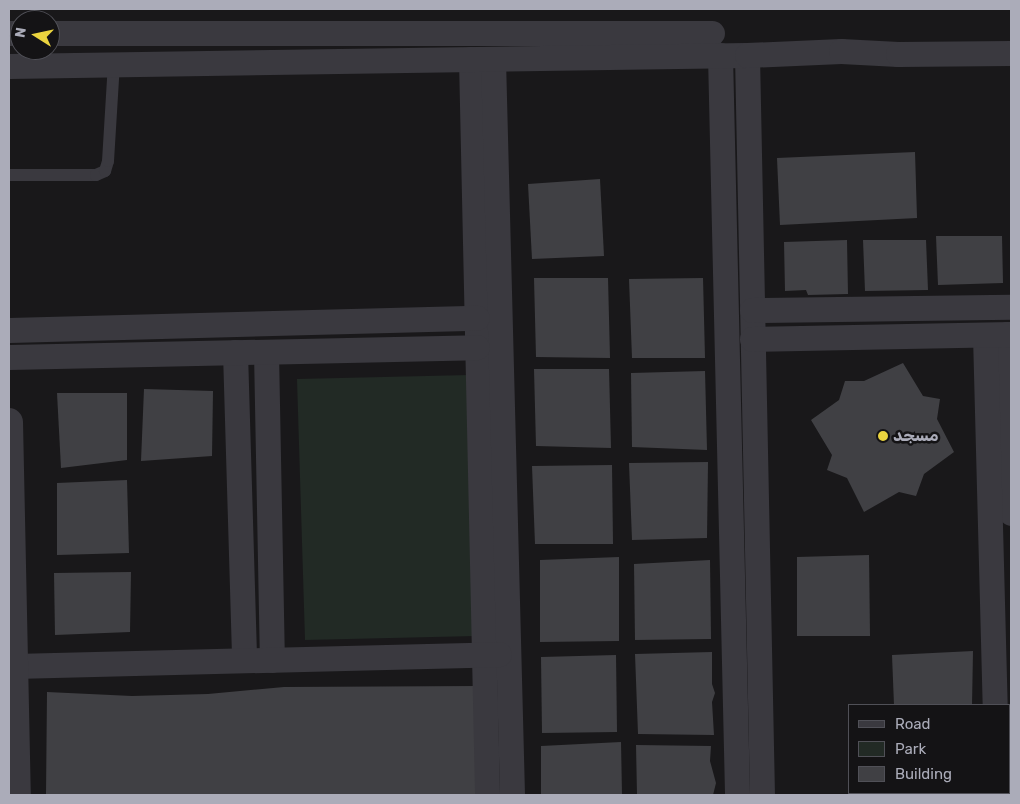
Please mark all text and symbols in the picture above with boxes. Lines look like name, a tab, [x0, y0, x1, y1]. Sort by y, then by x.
north arrow	[10, 10, 60, 60]
text: N	[11, 26, 30, 39]
place label: مسجد	[893, 426, 939, 446]
marker: مسجد	[877, 430, 889, 442]
legend	[848, 704, 1010, 794]
text: Road	[895, 715, 931, 733]
text: Park	[895, 740, 926, 758]
text: Building	[895, 765, 952, 783]

